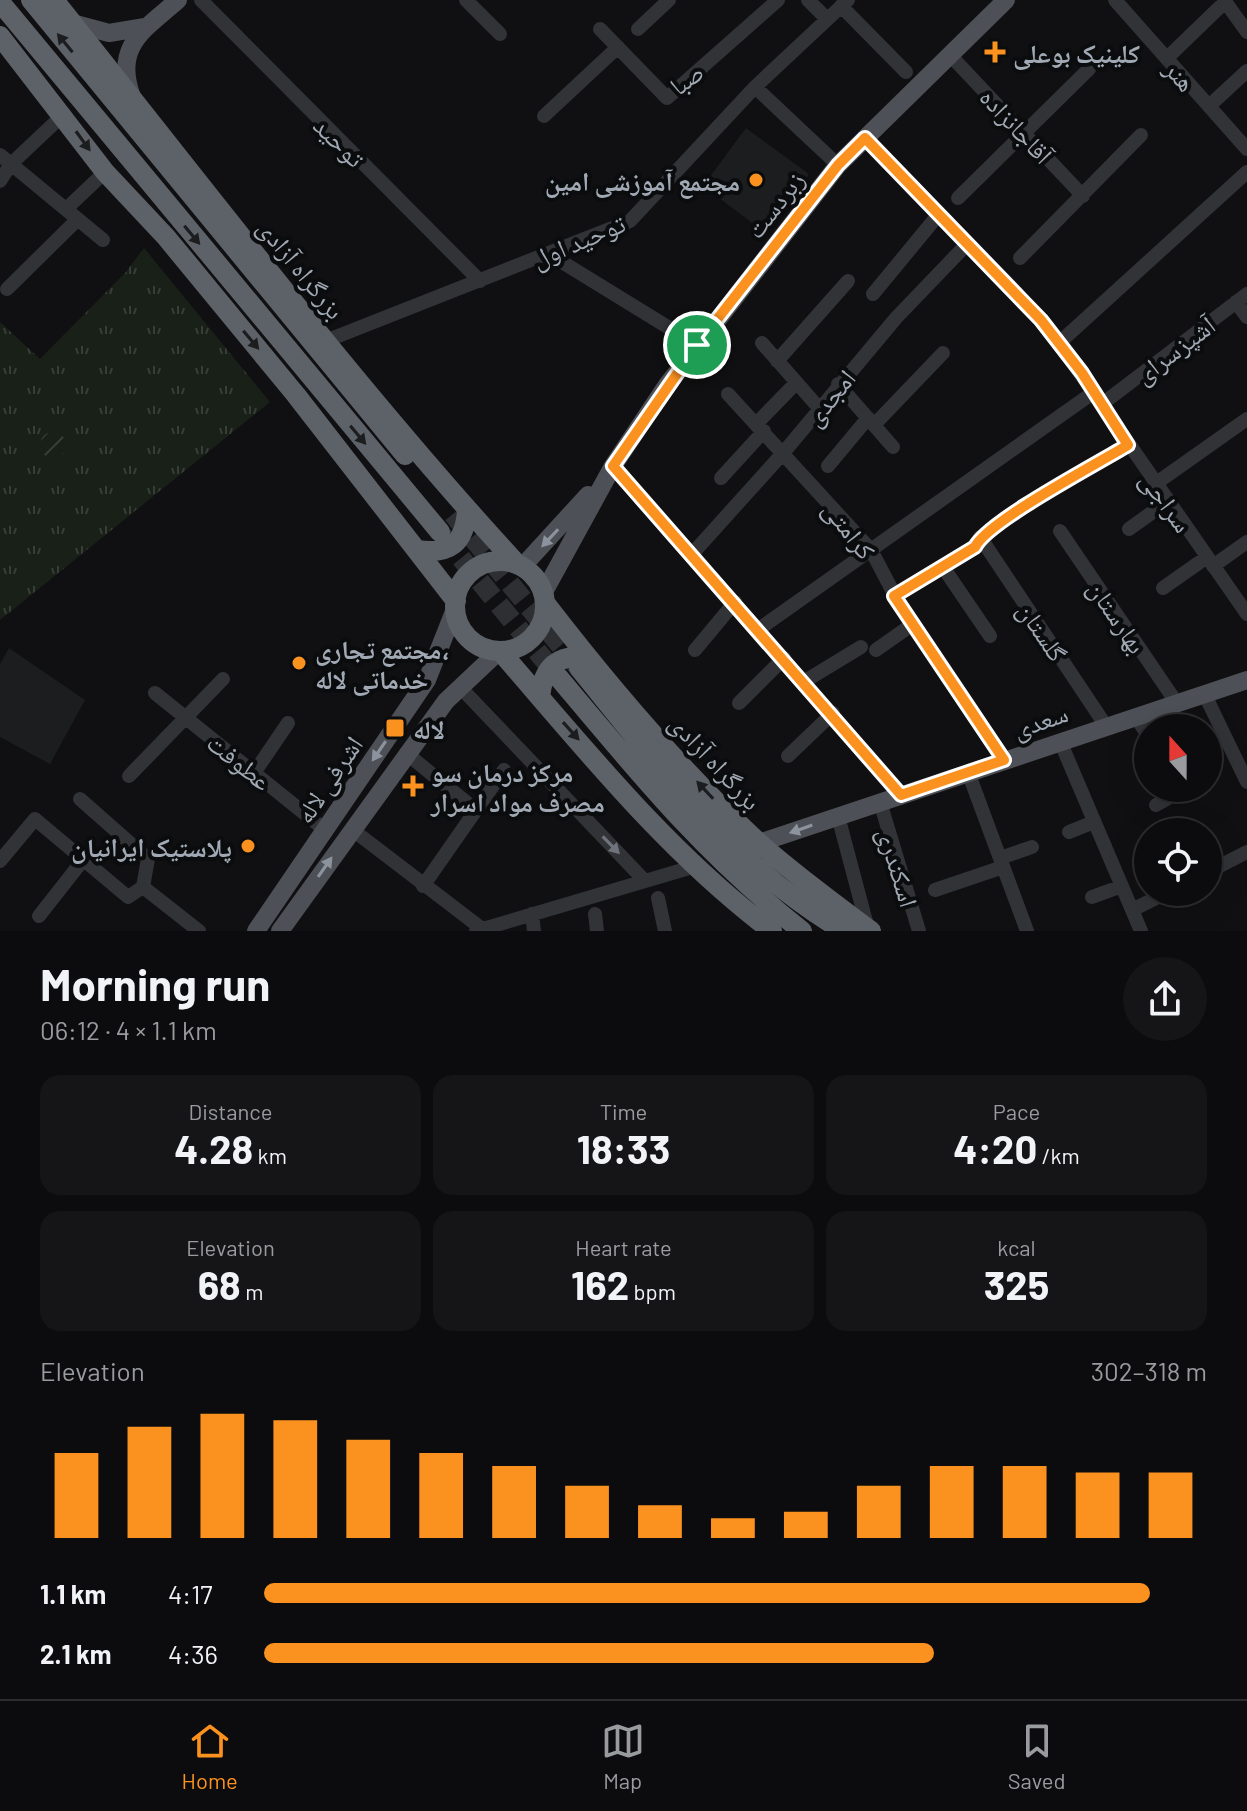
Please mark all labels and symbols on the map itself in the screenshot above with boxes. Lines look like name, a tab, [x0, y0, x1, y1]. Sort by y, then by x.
one-way arrow	[58, 33, 74, 53]
place label: کلینیک بوعلی	[1013, 37, 1140, 70]
marker: کلینیک بوعلی	[984, 41, 1006, 63]
street label: هنر	[1158, 52, 1203, 98]
street label: صبا	[663, 55, 710, 101]
street label: آقاجانزاده	[974, 81, 1061, 171]
street label: توحید	[307, 109, 372, 174]
one-way arrow	[75, 131, 90, 152]
street label: زبردست	[738, 164, 811, 244]
place label: مجتمع آموزشی امین	[545, 165, 740, 199]
marker: مجتمع آموزشی امین	[747, 171, 765, 189]
street label: توحید اول	[527, 206, 630, 275]
street label: بزرگراه آزادی	[251, 212, 352, 326]
one-way arrow	[183, 225, 200, 245]
street label: آشپزسرای	[1128, 308, 1223, 391]
pin	[663, 311, 731, 379]
one-way arrow	[242, 330, 258, 350]
street label: امجدی	[797, 362, 863, 433]
one-way arrow	[349, 424, 366, 444]
street label: سراجی	[1133, 464, 1200, 539]
street label: کرامتی	[816, 493, 883, 566]
one-way arrow	[542, 528, 560, 547]
street label: بهارستان	[1081, 573, 1154, 660]
street label: گلستان	[1010, 595, 1074, 668]
place label: مجتمع تجاری، خدماتی لاله	[315, 633, 449, 696]
marker: مجتمع تجاری، خدماتی لاله	[290, 654, 308, 672]
street label: سعدی	[1008, 696, 1072, 746]
street label: بزرگراه آزادی	[662, 706, 768, 817]
place label: لاله	[413, 713, 445, 744]
north arrow	[1134, 714, 1222, 802]
marker: لاله	[384, 717, 406, 739]
one-way arrow	[561, 721, 579, 740]
street label: عطوفت	[201, 726, 278, 797]
street label: اشرفی لاله	[288, 729, 370, 830]
one-way arrow	[372, 740, 386, 762]
place label: مرکز درمان سو مصرف مواد اسرار	[430, 756, 605, 817]
marker: مرکز درمان سو مصرف مواد اسرار	[402, 775, 424, 797]
one-way arrow	[697, 781, 715, 800]
one-way arrow	[789, 823, 813, 835]
street label: اسکندری	[870, 824, 926, 911]
place label: پلاستیک ایرانیان	[71, 831, 232, 864]
one-way arrow	[602, 835, 620, 854]
marker: پلاستیک ایرانیان	[239, 837, 257, 855]
one-way arrow	[317, 857, 332, 878]

